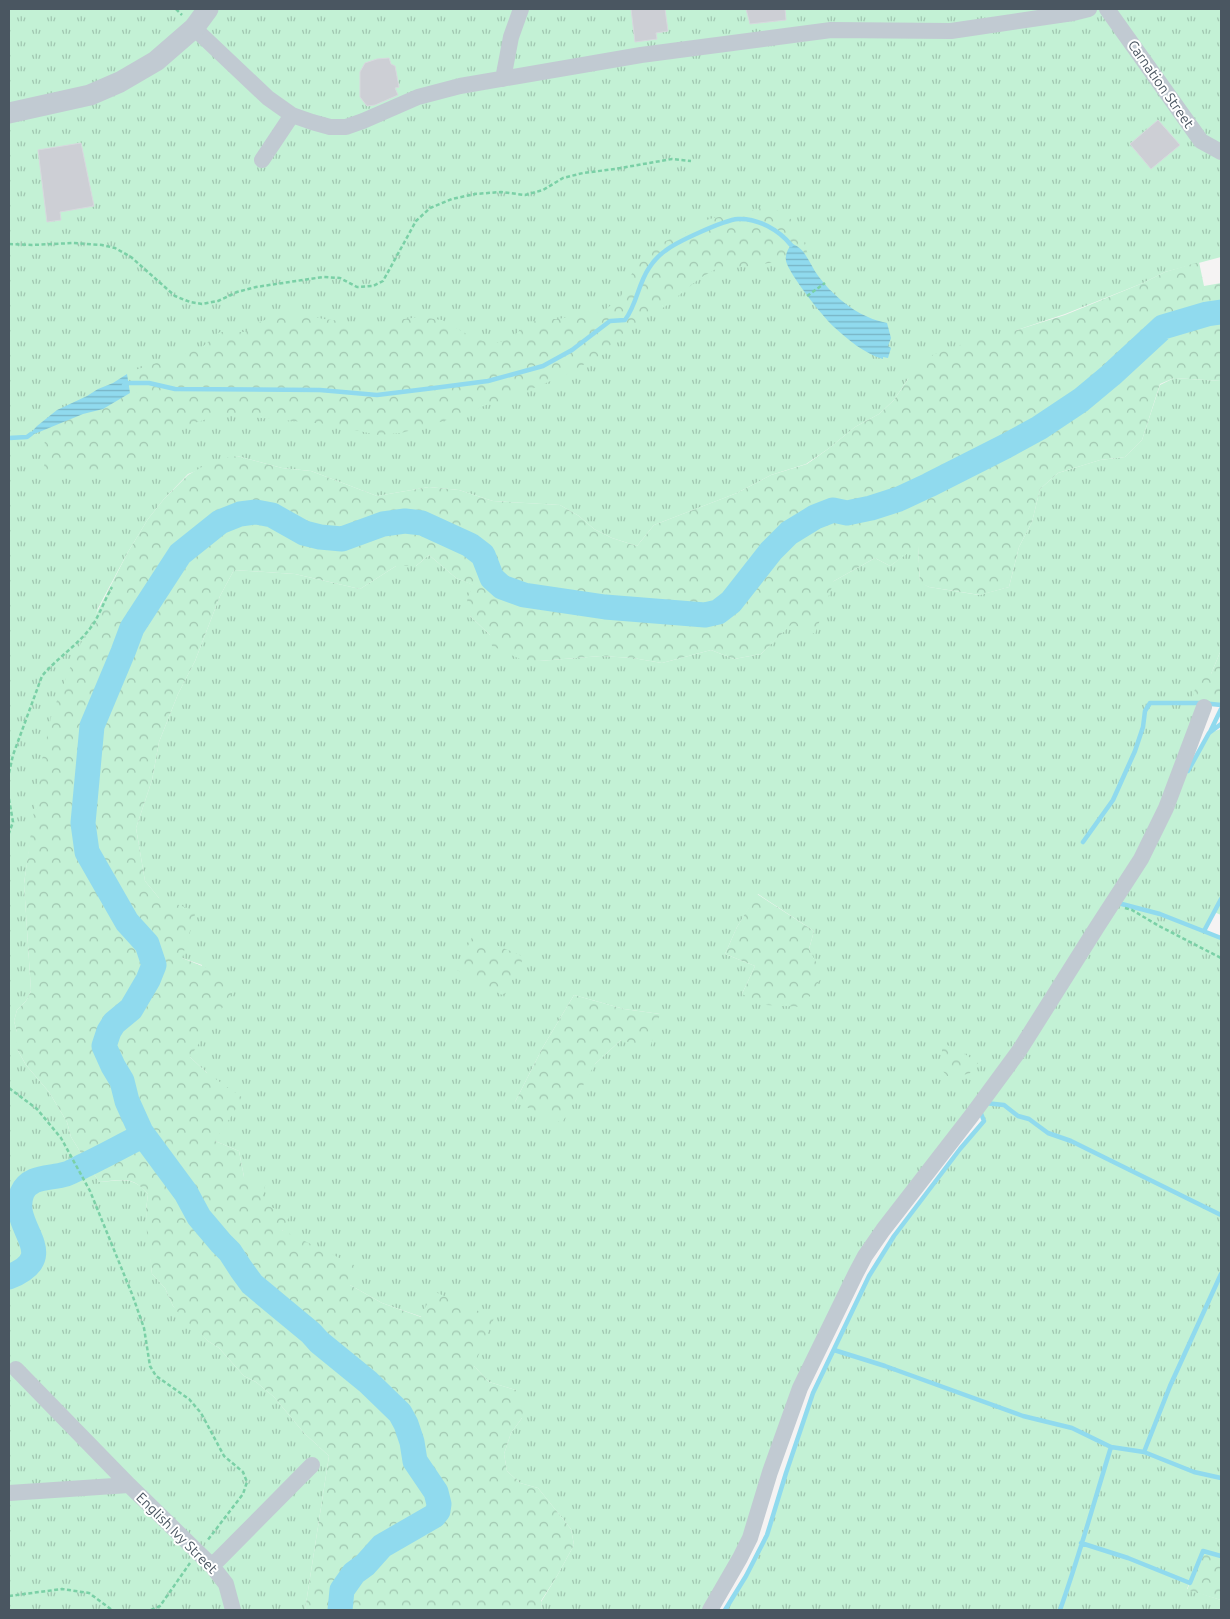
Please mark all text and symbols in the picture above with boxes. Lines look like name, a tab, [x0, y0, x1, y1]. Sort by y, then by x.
street label: Carnation Street	[1125, 37, 1198, 131]
street label: English Ivy Street	[133, 1489, 221, 1577]

